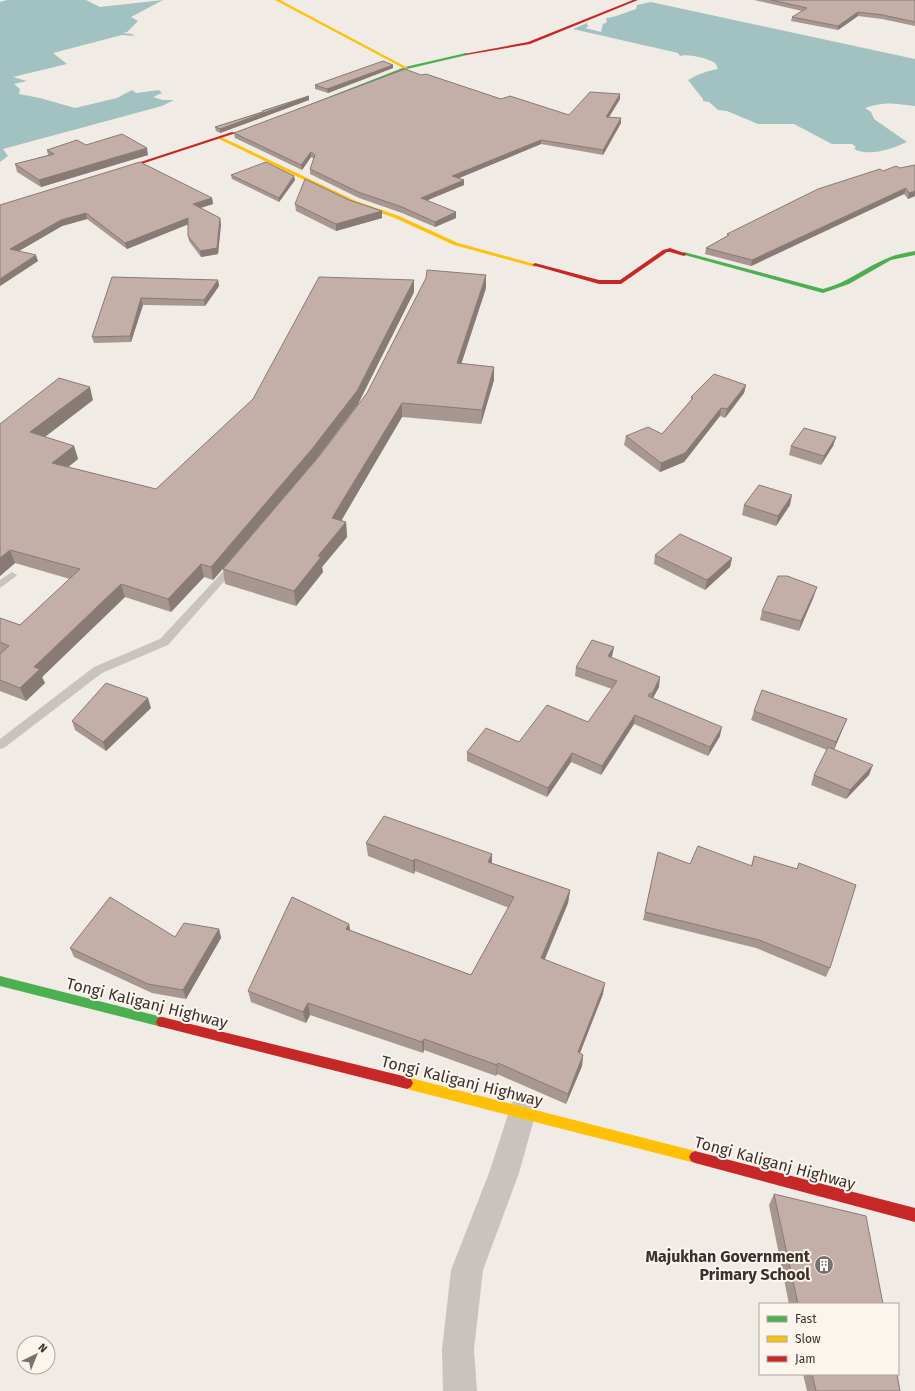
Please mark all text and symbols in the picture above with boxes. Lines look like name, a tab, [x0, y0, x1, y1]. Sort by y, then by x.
street label: Tongi Kaliganj Highway	[64, 974, 230, 1032]
street label: Tongi Kaliganj Highway	[379, 1052, 545, 1110]
street label: Tongi Kaliganj Highway	[692, 1132, 858, 1194]
place label: Majukhan Government Primary School	[645, 1247, 811, 1284]
building icon: Majukhan Government Primary School	[813, 1254, 835, 1276]
legend	[759, 1303, 899, 1375]
text: Fast	[795, 1312, 817, 1326]
text: Slow	[795, 1332, 821, 1346]
north arrow	[16, 1335, 56, 1375]
text: N	[35, 1341, 50, 1355]
text: Jam	[795, 1352, 815, 1366]

